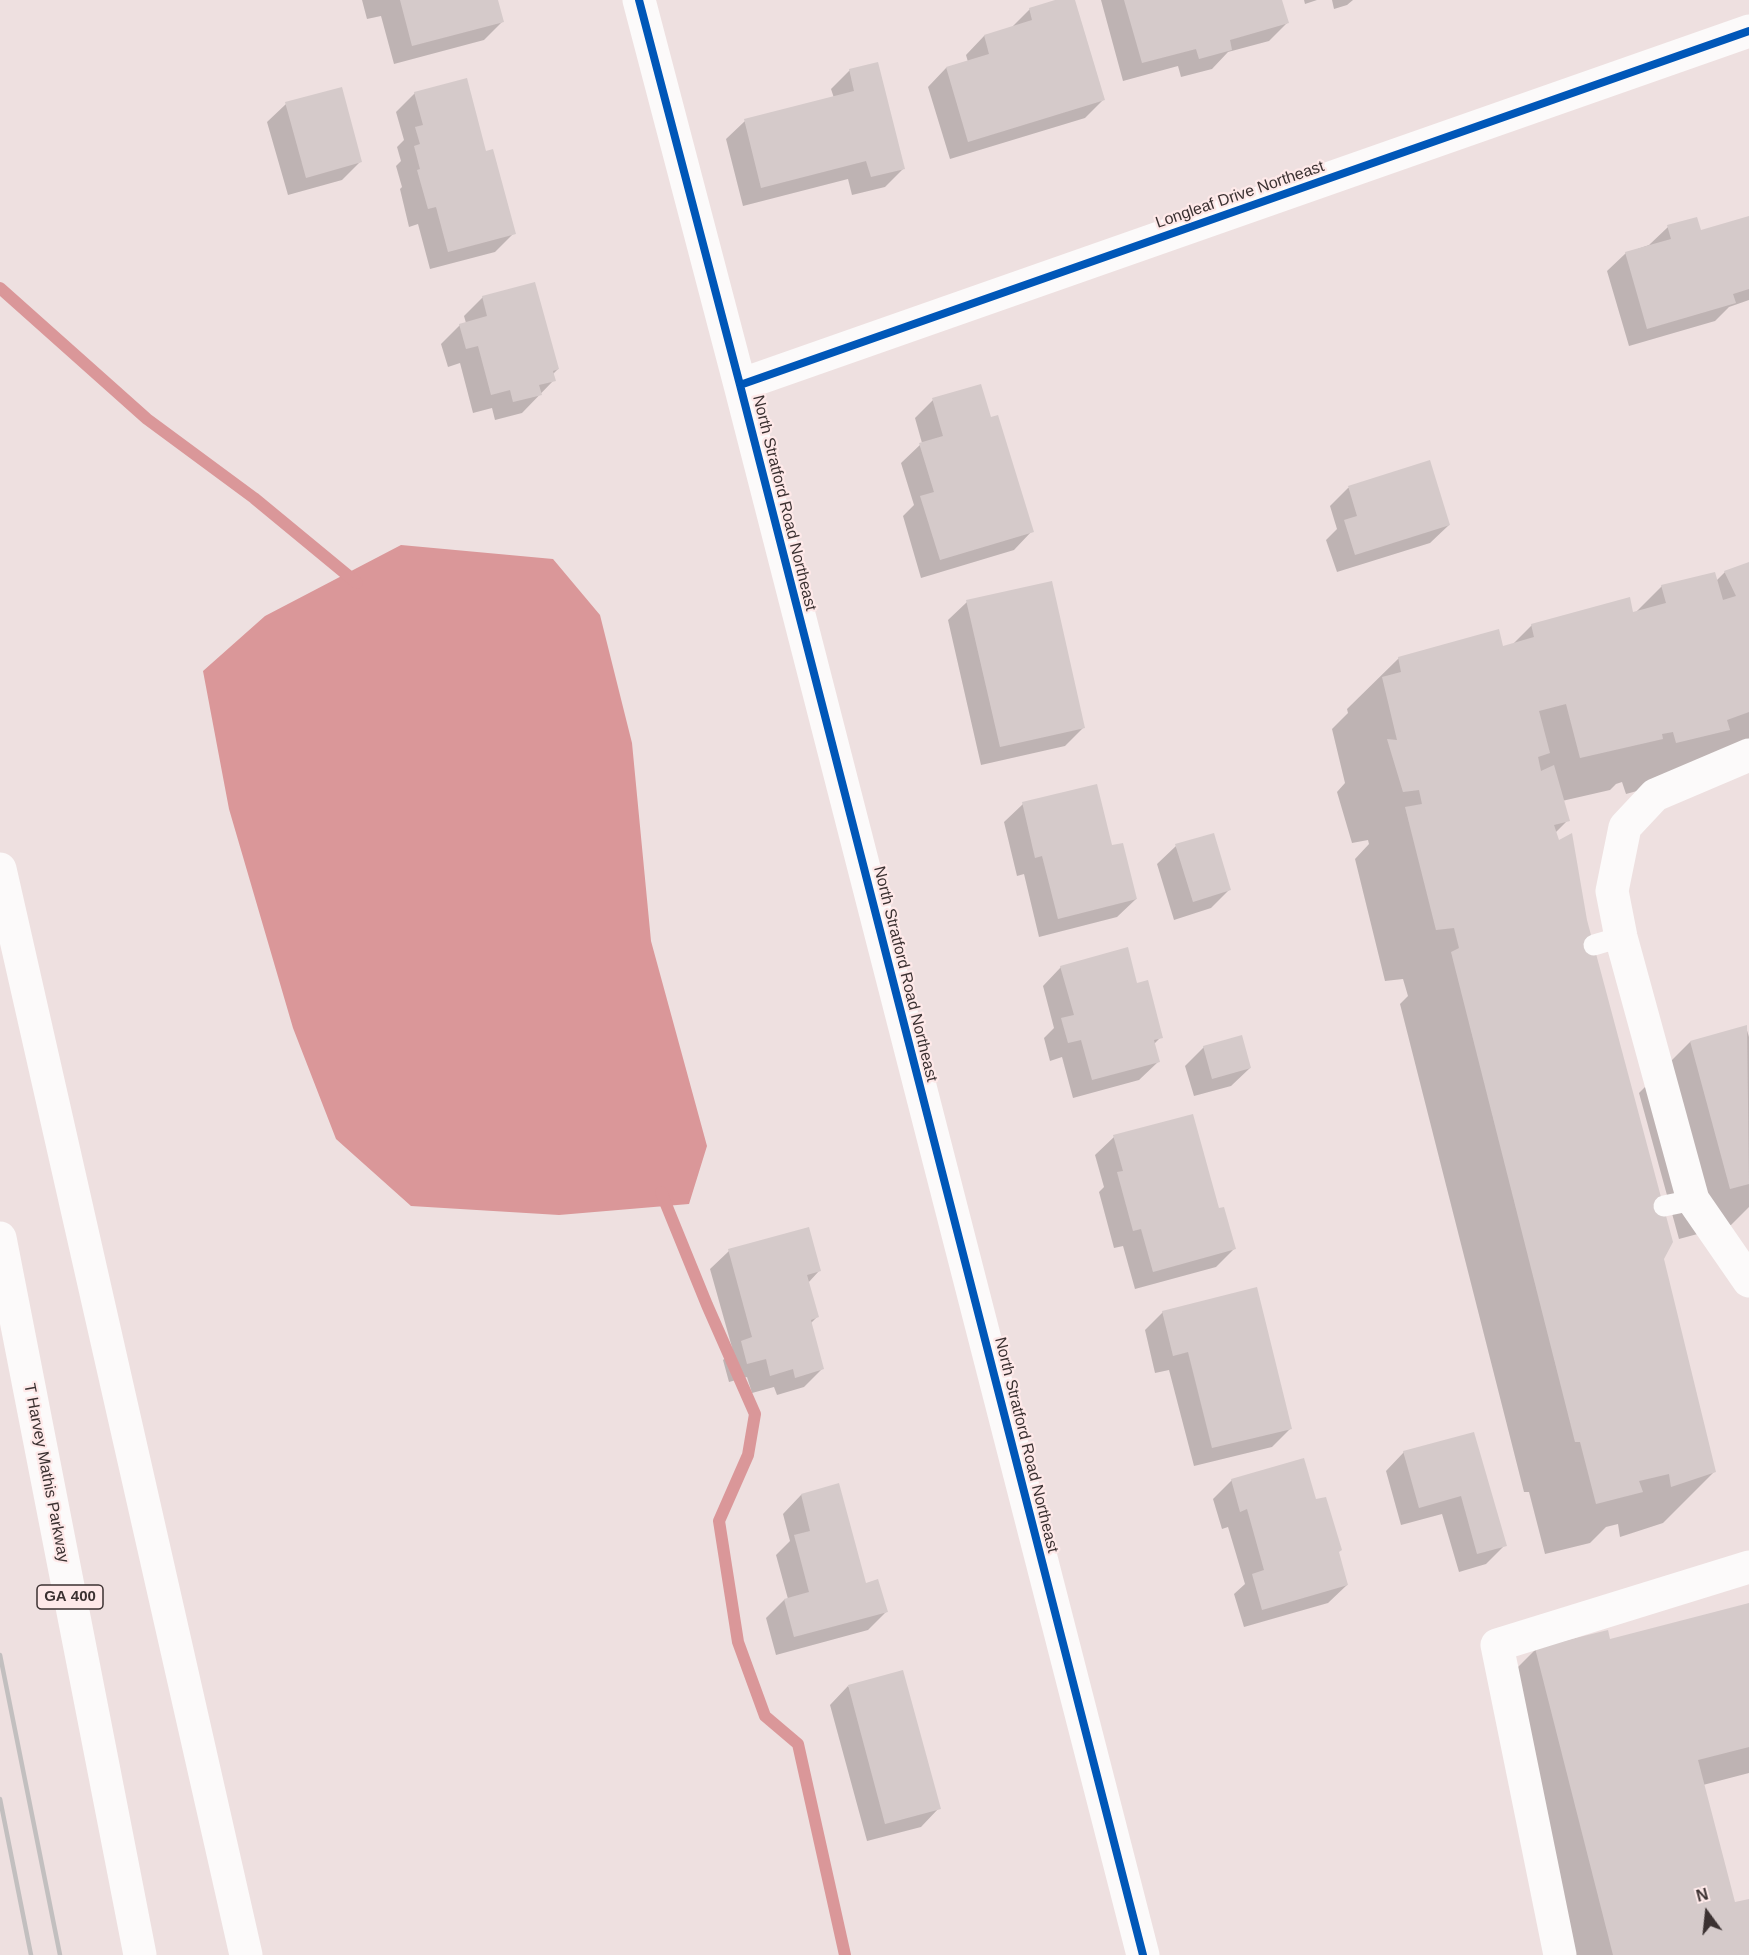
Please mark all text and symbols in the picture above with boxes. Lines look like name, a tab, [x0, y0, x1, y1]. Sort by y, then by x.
street label: Longleaf Drive Northeast	[1153, 157, 1327, 233]
street label: North Stratford Road Northeast	[748, 393, 820, 613]
street label: North Stratford Road Northeast	[869, 864, 941, 1084]
street label: North Stratford Road Northeast	[990, 1335, 1062, 1555]
street label: T Harvey Mathis Parkway	[19, 1382, 73, 1564]
road number: GA 400	[37, 1585, 103, 1609]
north arrow	[1677, 1883, 1737, 1943]
text: N	[1694, 1885, 1710, 1905]

